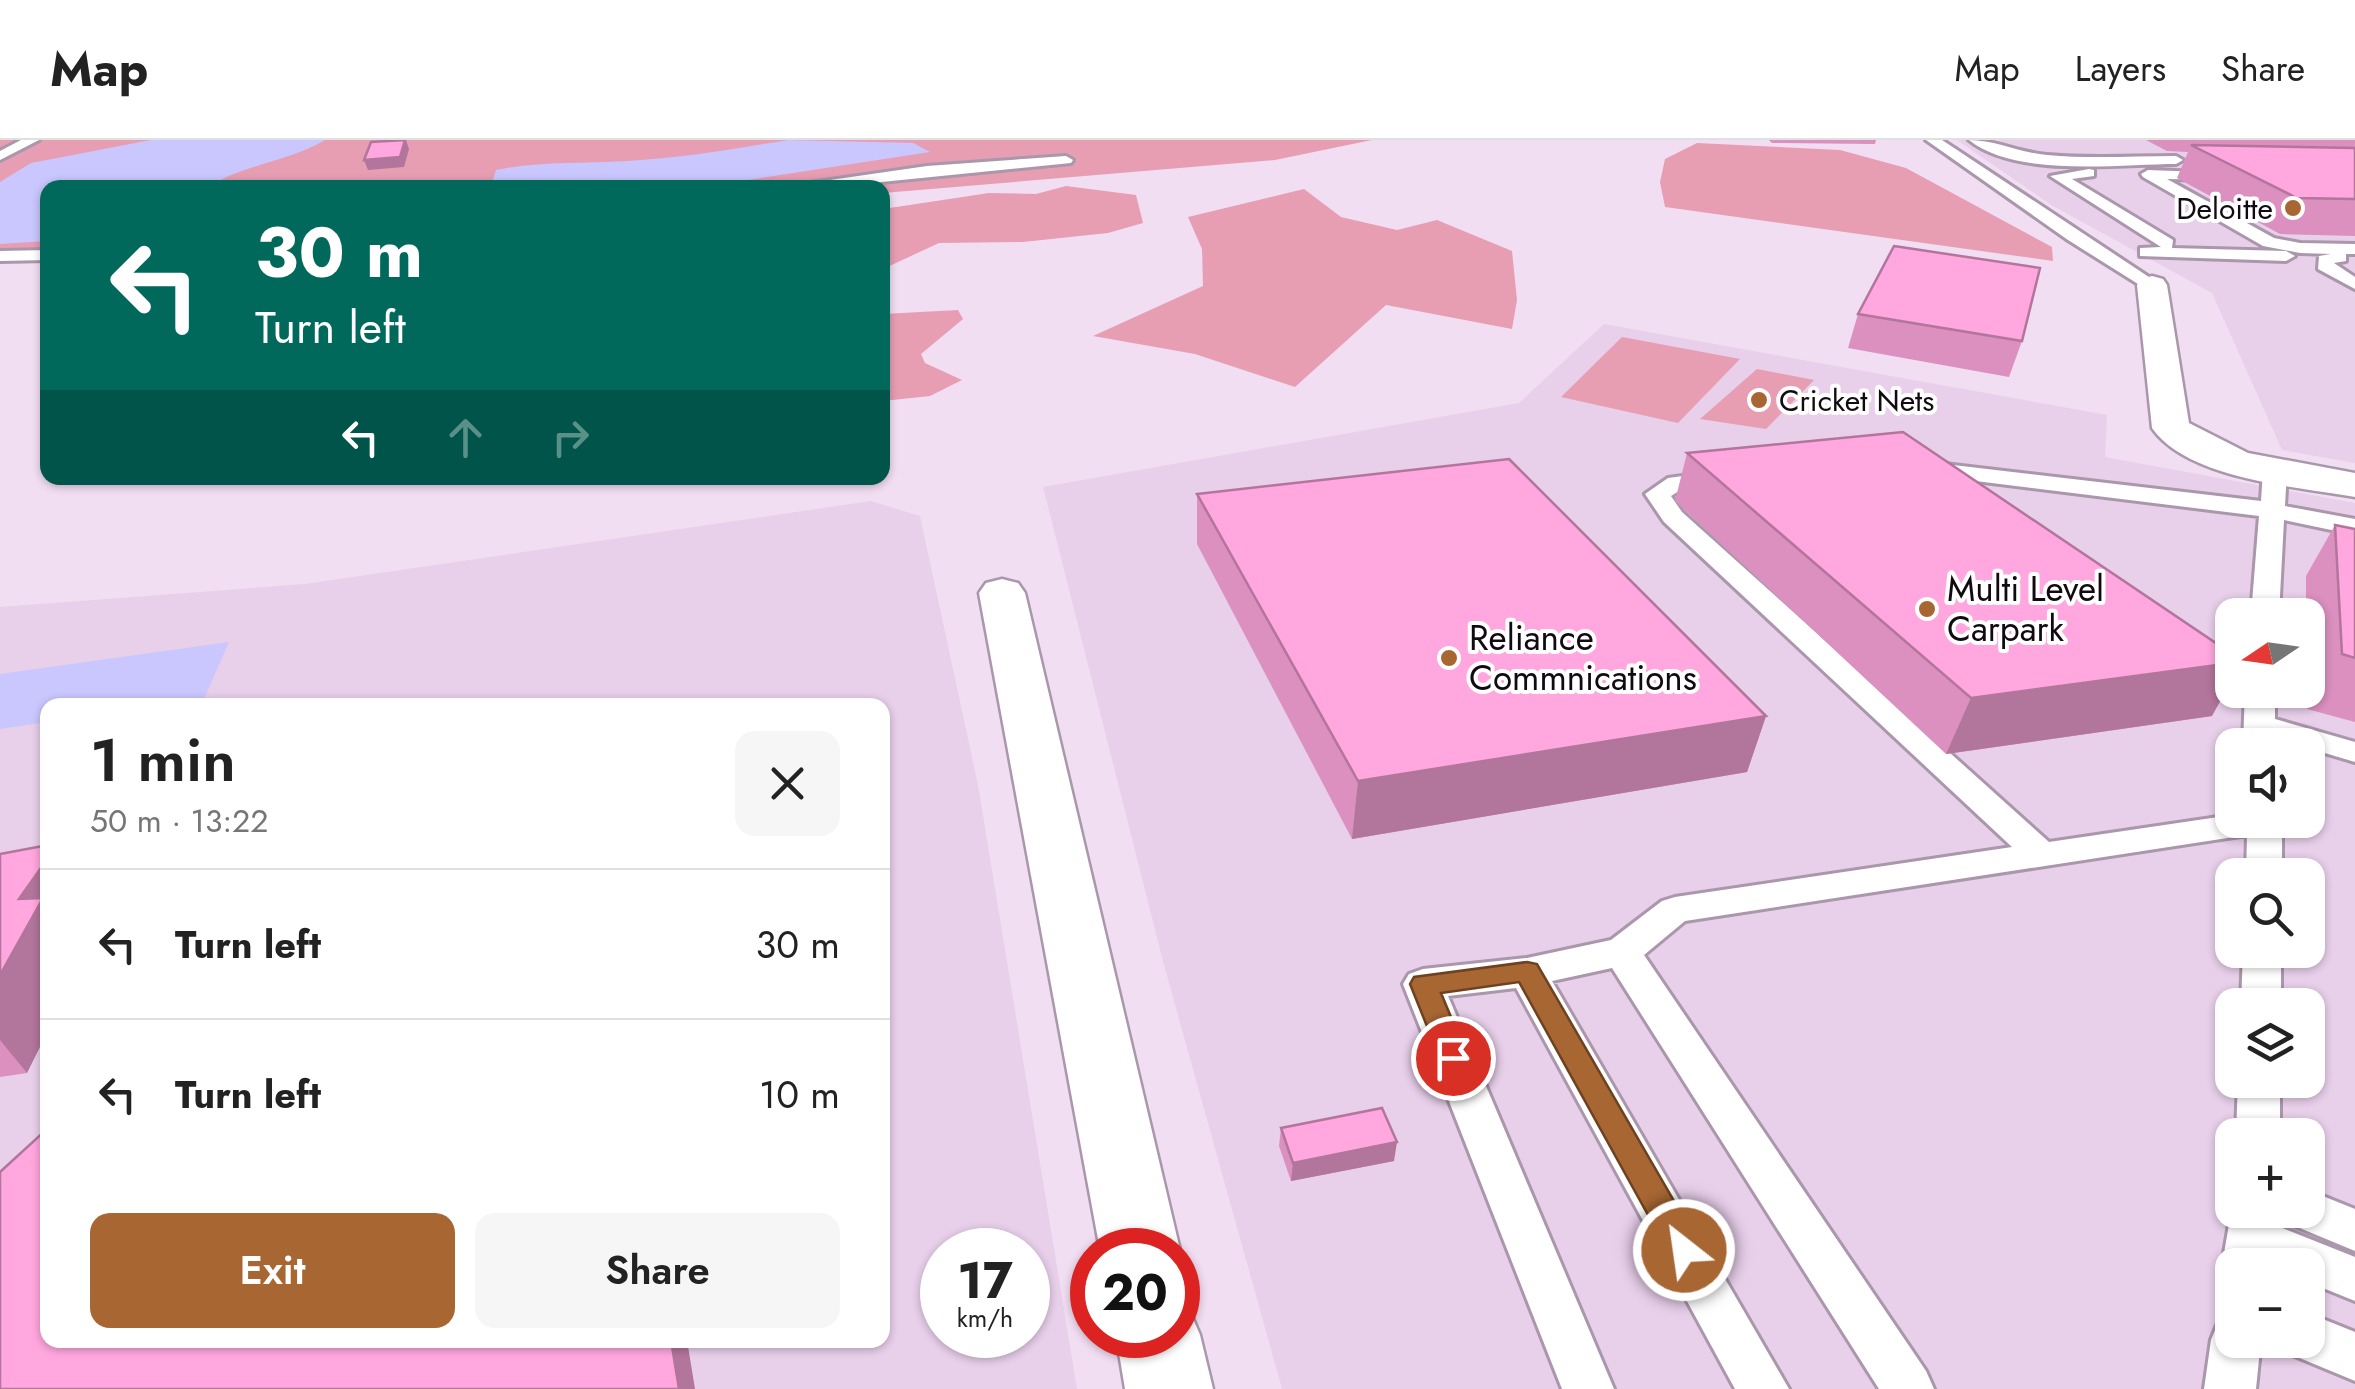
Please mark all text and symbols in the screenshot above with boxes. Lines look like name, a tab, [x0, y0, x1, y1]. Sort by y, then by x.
text: Map	[50, 35, 148, 104]
text: Map	[1955, 44, 2020, 94]
text: Layers	[2075, 44, 2166, 94]
text: Share	[2221, 44, 2305, 94]
place label: Deloitte	[2176, 187, 2273, 230]
marker: Deloitte	[2282, 197, 2304, 219]
text: 30 m	[255, 202, 423, 303]
icon: left	[90, 220, 220, 350]
text: Turn left	[255, 295, 406, 360]
place label: Cricket Nets	[1779, 379, 1934, 422]
marker: Cricket Nets	[1748, 389, 1770, 411]
icon: left	[333, 410, 388, 465]
icon: ahead	[438, 410, 493, 465]
icon: right	[543, 410, 598, 465]
place label: Multi Level Carpark	[1947, 564, 2104, 654]
marker: Multi Level Carpark	[1916, 598, 1938, 620]
north arrow	[2215, 598, 2325, 708]
map controls	[2215, 598, 2325, 1358]
place label: Reliance Commnications	[1469, 613, 1697, 703]
marker: Reliance Commnications	[1438, 647, 1460, 669]
text: 1 min	[90, 717, 236, 804]
button: sound	[2215, 728, 2325, 838]
button: close	[735, 731, 840, 836]
text: 50 m · 13:22	[90, 798, 269, 844]
button: search	[2215, 858, 2325, 968]
icon: left	[90, 917, 145, 972]
text: Turn left	[175, 917, 321, 972]
text: 30 m	[755, 917, 840, 972]
button: layers	[2215, 988, 2325, 1098]
pin	[1411, 1016, 1496, 1101]
icon: arrive	[1426, 1031, 1481, 1086]
icon: left	[90, 1067, 145, 1122]
text: Turn left	[175, 1067, 321, 1122]
text: 10 m	[759, 1067, 840, 1122]
button: +	[2215, 1118, 2325, 1228]
position arrow	[1632, 1198, 1736, 1302]
button: Exit	[90, 1213, 455, 1328]
button: Share	[475, 1213, 840, 1328]
speed limit sign: 20	[1070, 1228, 1200, 1358]
text: 17	[957, 1244, 1013, 1317]
button: −	[2215, 1248, 2325, 1358]
text: km/h	[957, 1300, 1013, 1336]

